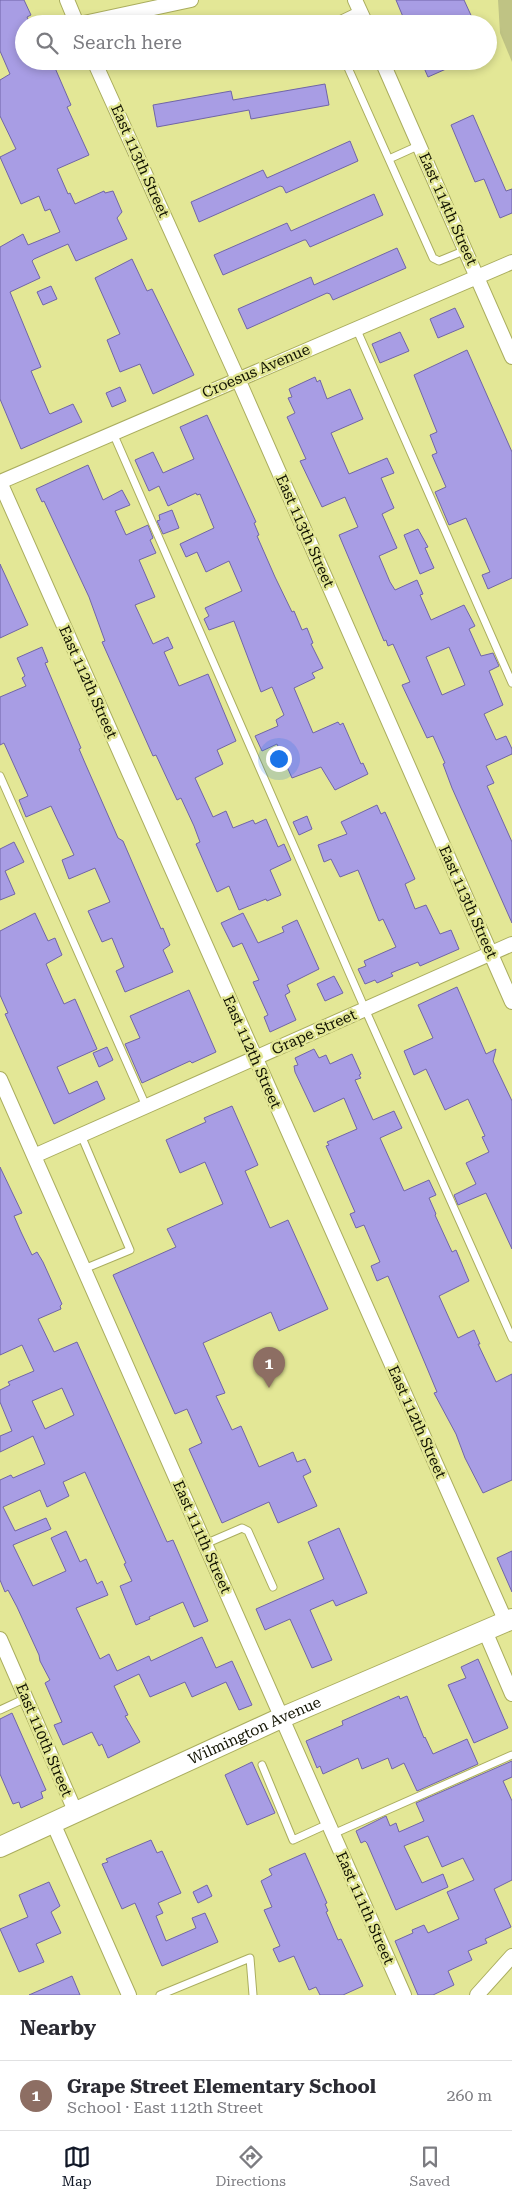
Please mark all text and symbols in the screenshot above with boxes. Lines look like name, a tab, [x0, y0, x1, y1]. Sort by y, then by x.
search box	[15, 15, 497, 70]
icon: search	[33, 29, 61, 57]
text: Search here	[73, 31, 182, 54]
street label: East 113th Street	[107, 102, 173, 221]
street label: East 114th Street	[415, 150, 481, 269]
street label: Croesus Avenue	[199, 340, 313, 402]
street label: East 113th Street	[272, 472, 338, 591]
street label: East 112th Street	[55, 623, 121, 742]
your location	[266, 746, 292, 772]
street label: East 113th Street	[435, 843, 501, 962]
street label: East 112th Street	[219, 993, 285, 1112]
street label: Grape Street	[269, 1005, 359, 1059]
pin: 1	[253, 1347, 285, 1388]
street label: East 112th Street	[384, 1363, 450, 1482]
street label: East 111th Street	[169, 1478, 235, 1597]
street label: East 110th Street	[12, 1680, 76, 1800]
street label: Wilmington Avenue	[185, 1693, 324, 1768]
street label: East 111th Street	[332, 1849, 398, 1968]
text: Nearby	[20, 2016, 96, 2040]
text: Grape Street Elementary School	[67, 2075, 376, 2098]
text: 1	[32, 2086, 40, 2105]
text: 260 m	[446, 2086, 492, 2105]
text: School · East 112th Street	[67, 2098, 263, 2117]
tab: Map	[62, 2143, 92, 2189]
tab: Directions	[215, 2143, 286, 2189]
tab: Saved	[410, 2143, 450, 2189]

